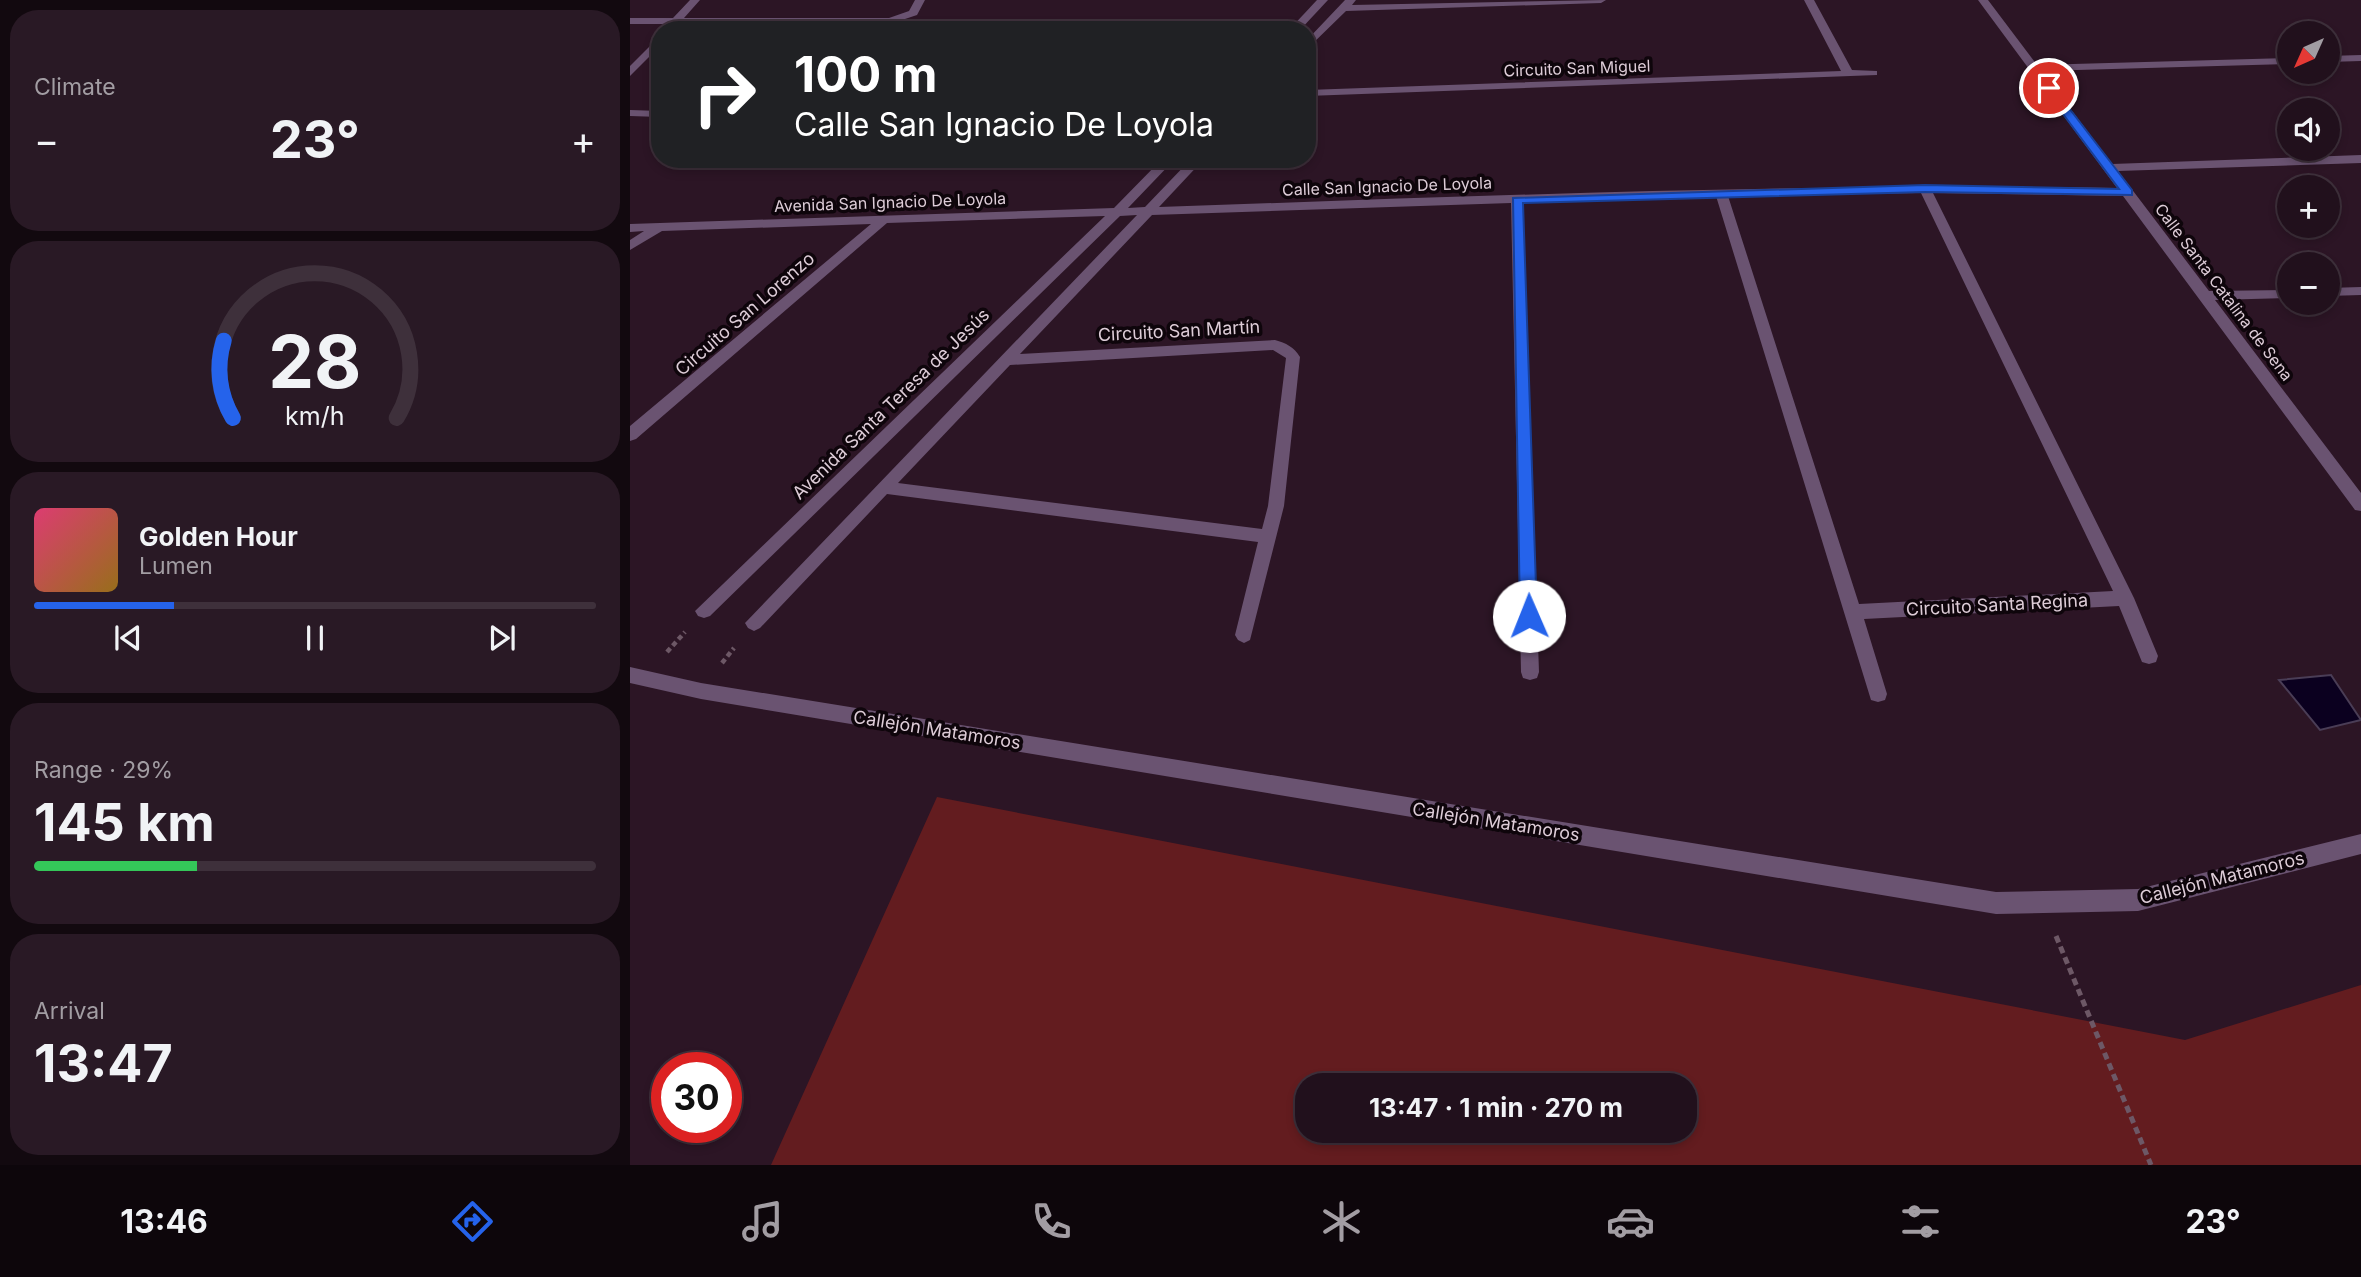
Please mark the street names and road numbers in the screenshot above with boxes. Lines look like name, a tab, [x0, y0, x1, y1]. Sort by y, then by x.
street label: Circuito San Miguel	[1503, 55, 1651, 81]
street label: Calle San Ignacio De Loyola	[1282, 172, 1492, 200]
street label: Avenida San Ignacio De Loyola	[774, 188, 1006, 216]
street label: Calle Santa Catalina de Sena	[2151, 199, 2297, 385]
street label: Circuito San Lorenzo	[671, 248, 818, 380]
street label: Avenida Santa Teresa de Jesús	[788, 304, 993, 503]
street label: Circuito San Martín	[1097, 316, 1261, 345]
street label: Circuito Santa Regina	[1905, 589, 2089, 620]
street label: Callejón Matamoros	[852, 706, 1022, 753]
street label: Callejón Matamoros	[1411, 798, 1581, 845]
street label: Callejón Matamoros	[2137, 847, 2306, 908]

